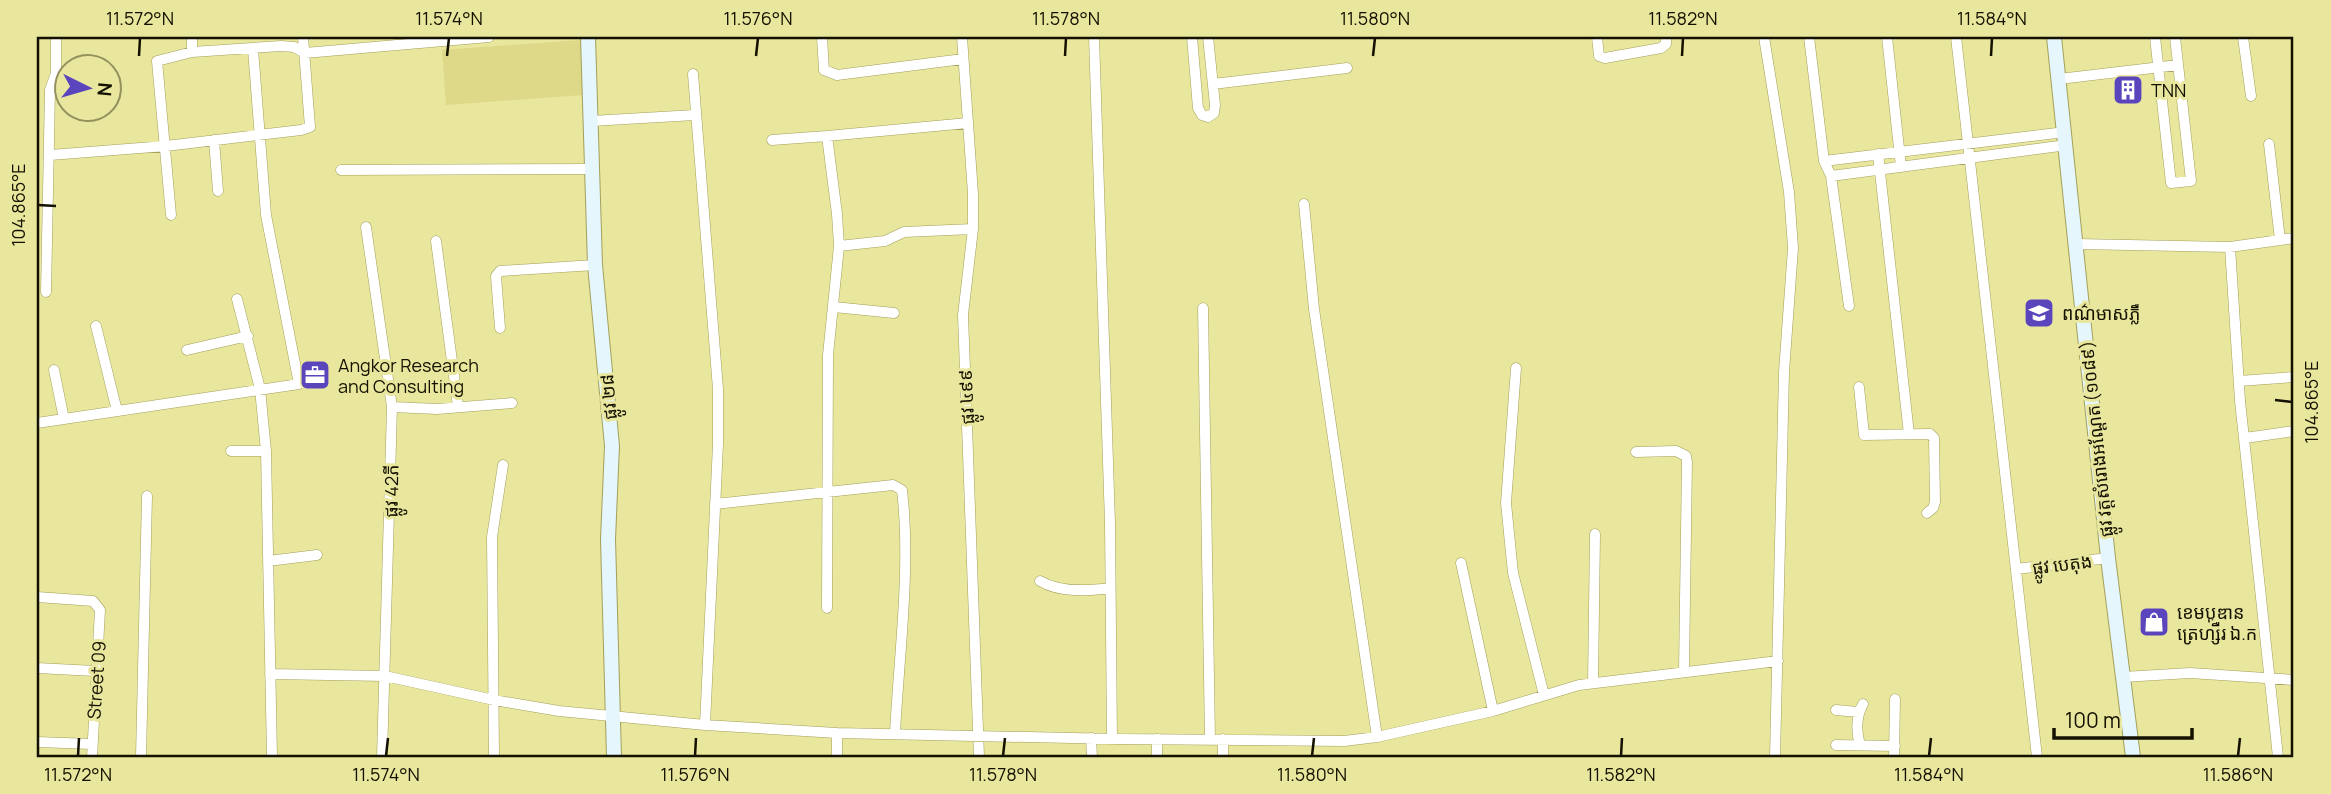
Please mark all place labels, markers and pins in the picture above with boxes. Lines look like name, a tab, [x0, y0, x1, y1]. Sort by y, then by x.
building icon: TNN	[2111, 73, 2145, 107]
place label: TNN	[2151, 78, 2186, 102]
school or university icon: ពណ៌មាសភ្លឺ	[2022, 296, 2056, 330]
place label: ពណ៌មាសភ្លឺ	[2062, 301, 2141, 325]
place label: Angkor Research and Consulting	[338, 353, 479, 398]
office icon: Angkor Research and Consulting	[298, 358, 332, 392]
place label: ខេមបូឌាន ត្រេហ្សឺរ ឯ.ក	[2177, 600, 2257, 645]
shop icon: ខេមបូឌាន ត្រេហ្សឺរ ឯ.ក	[2137, 605, 2171, 639]

